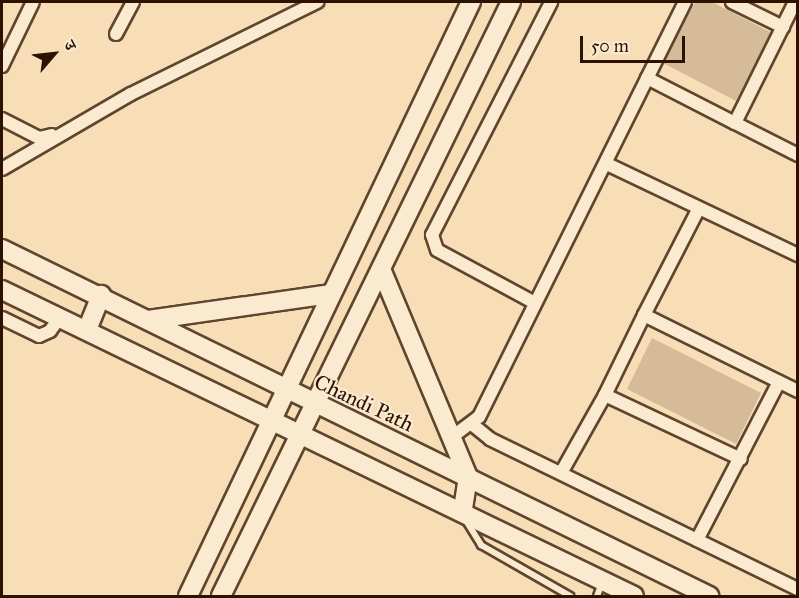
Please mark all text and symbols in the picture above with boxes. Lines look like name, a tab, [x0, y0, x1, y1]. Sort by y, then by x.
north arrow	[24, 24, 84, 84]
scale bar	[583, 24, 688, 62]
text: 50 m	[591, 35, 629, 57]
text: उ	[60, 37, 81, 53]
street label: Chandi Path	[310, 369, 418, 437]

